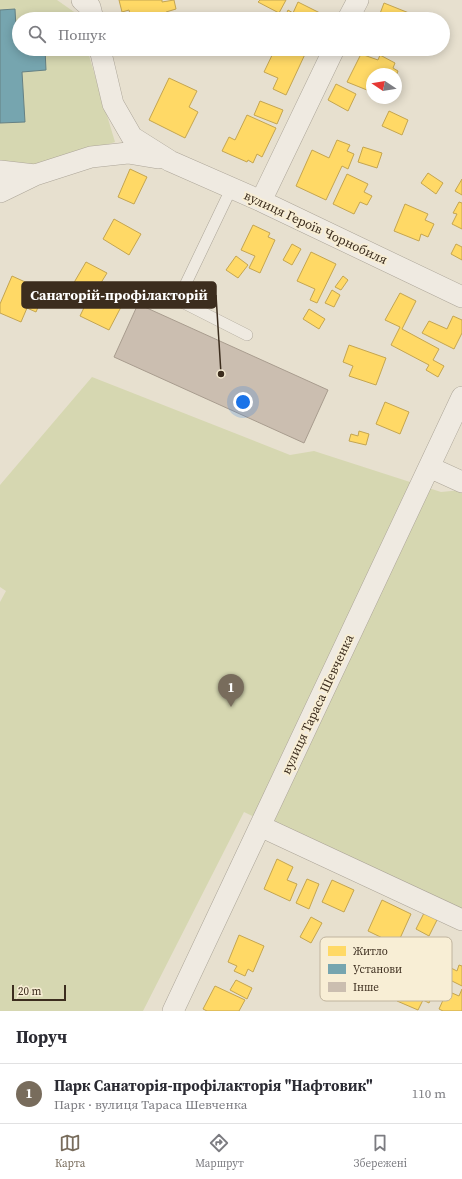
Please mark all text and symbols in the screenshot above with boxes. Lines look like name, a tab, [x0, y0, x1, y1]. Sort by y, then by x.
search box	[12, 12, 450, 56]
icon: search	[26, 23, 48, 45]
text: Пошук	[58, 24, 106, 45]
north arrow	[366, 68, 402, 104]
street label: вулиця Героїв Чорнобиля	[241, 187, 390, 268]
callout: Санаторій-профілакторій	[22, 282, 216, 308]
text: Санаторій-профілакторій	[30, 285, 208, 305]
your location	[233, 392, 253, 412]
street label: вулиця Тараса Шевченка	[278, 631, 358, 777]
pin: 1	[218, 674, 244, 707]
legend	[320, 937, 452, 1001]
text: Житло	[353, 944, 388, 959]
text: Установи	[353, 962, 402, 977]
text: Інше	[353, 980, 379, 995]
scale bar	[12, 983, 66, 1002]
text: 20 m	[18, 984, 41, 999]
text: Поруч	[16, 1025, 67, 1049]
text: Парк Санаторія-профілакторія "Нафтовик"	[54, 1075, 373, 1096]
text: 1	[25, 1085, 33, 1102]
text: 110 m	[412, 1085, 446, 1102]
text: Парк · вулиця Тараса Шевченка	[54, 1096, 247, 1113]
tab: Карта	[55, 1132, 85, 1171]
tab: Маршрут	[195, 1132, 244, 1171]
tab: Збережені	[354, 1132, 407, 1171]

